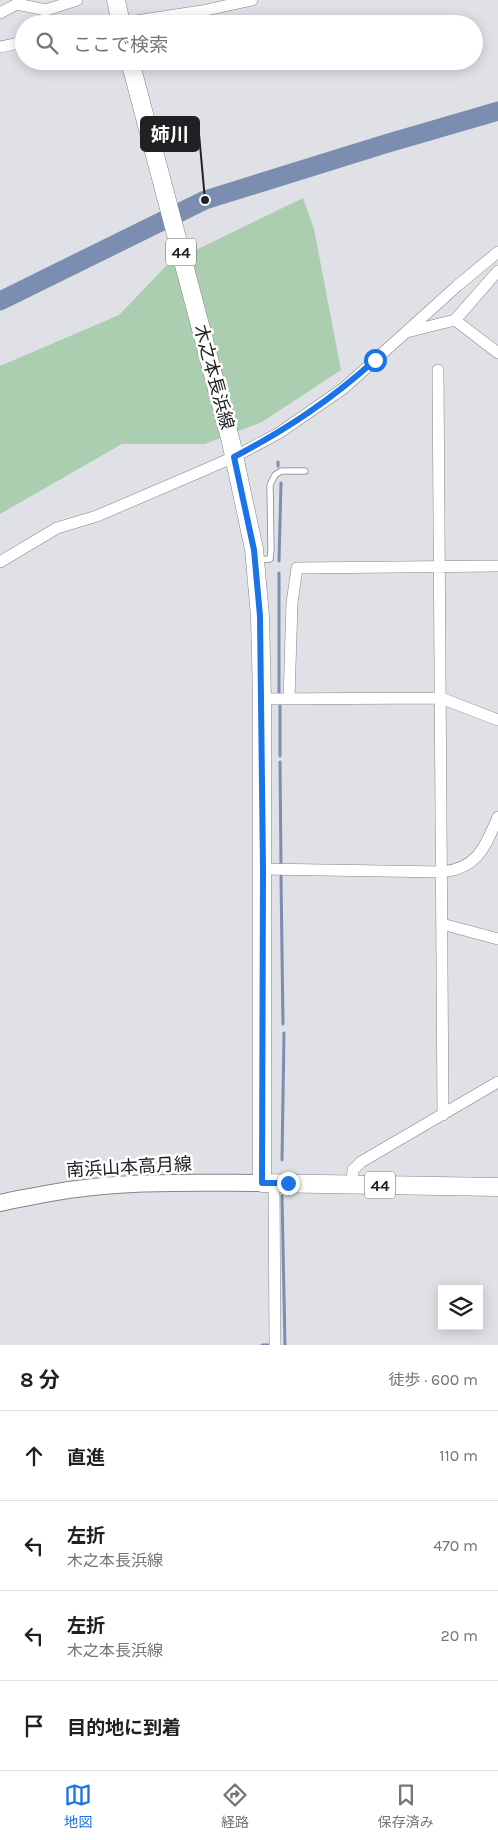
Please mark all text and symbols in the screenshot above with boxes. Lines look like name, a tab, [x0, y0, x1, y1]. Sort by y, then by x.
search box	[15, 15, 483, 70]
icon: search	[33, 29, 61, 57]
text: ここで検索	[73, 34, 168, 56]
callout: 姉川	[141, 117, 199, 151]
text: 姉川	[151, 124, 189, 146]
road number: 44	[166, 238, 196, 266]
street label: 木之本長浜線	[189, 322, 239, 432]
route start	[364, 349, 387, 372]
street label: 南浜山本高月線	[66, 1153, 192, 1181]
route end	[277, 1172, 300, 1195]
road number: 44	[365, 1172, 395, 1198]
map controls	[438, 1285, 483, 1330]
button: layers	[438, 1285, 483, 1330]
text: 8 分	[20, 1368, 60, 1392]
text: 徒歩 · 600 m	[389, 1370, 478, 1389]
icon: ahead	[20, 1442, 48, 1470]
text: 110 m	[439, 1446, 478, 1465]
text: 直進	[67, 1447, 105, 1469]
text: 左折	[67, 1525, 105, 1547]
icon: left	[20, 1532, 48, 1560]
text: 470 m	[433, 1536, 478, 1555]
text: 木之本長浜線	[67, 1551, 163, 1570]
text: 左折	[67, 1615, 105, 1637]
icon: left	[20, 1622, 48, 1650]
text: 20 m	[440, 1626, 478, 1645]
text: 木之本長浜線	[67, 1641, 163, 1660]
icon: arrive	[20, 1712, 48, 1740]
text: 目的地に到着	[67, 1717, 181, 1739]
tab: 地図	[64, 1781, 92, 1831]
tab: 経路	[221, 1781, 249, 1831]
tab: 保存済み	[378, 1781, 434, 1831]

